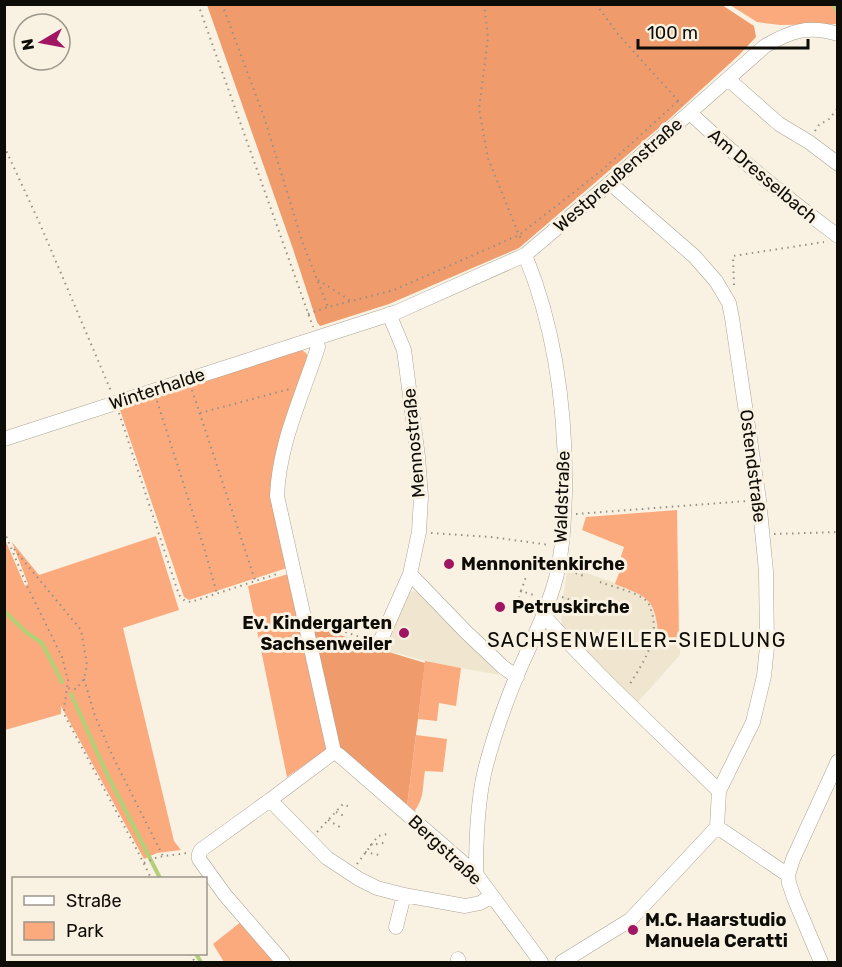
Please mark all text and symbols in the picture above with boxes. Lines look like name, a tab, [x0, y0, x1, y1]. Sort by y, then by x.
north arrow	[12, 12, 72, 72]
scale bar	[638, 12, 808, 50]
text: 100 m	[647, 22, 698, 44]
text: N	[17, 37, 38, 52]
street label: Westpreußenstraße	[549, 113, 687, 237]
street label: Am Dresselbach	[704, 124, 822, 228]
street label: Winterhalde	[106, 363, 208, 415]
street label: Mennostraße	[398, 387, 430, 499]
street label: Ostendstraße	[735, 408, 771, 524]
street label: Waldstraße	[549, 450, 575, 544]
place label: Mennonitenkirche	[461, 553, 625, 575]
marker: Mennonitenkirche	[442, 557, 456, 571]
place label: Petruskirche	[512, 596, 630, 618]
marker: Petruskirche	[493, 600, 507, 614]
place label: Ev. Kindergarten Sachsenweiler	[242, 612, 392, 655]
marker: Ev. Kindergarten Sachsenweiler	[397, 626, 411, 640]
district label: SACHSENWEILER-SIEDLUNG	[487, 628, 787, 652]
street label: Bergstraße	[403, 810, 487, 890]
legend	[12, 877, 207, 955]
text: Straße	[66, 890, 122, 912]
place label: M.C. Haarstudio Manuela Ceratti	[645, 909, 788, 952]
text: Park	[66, 920, 104, 942]
marker: M.C. Haarstudio Manuela Ceratti	[626, 923, 640, 937]

